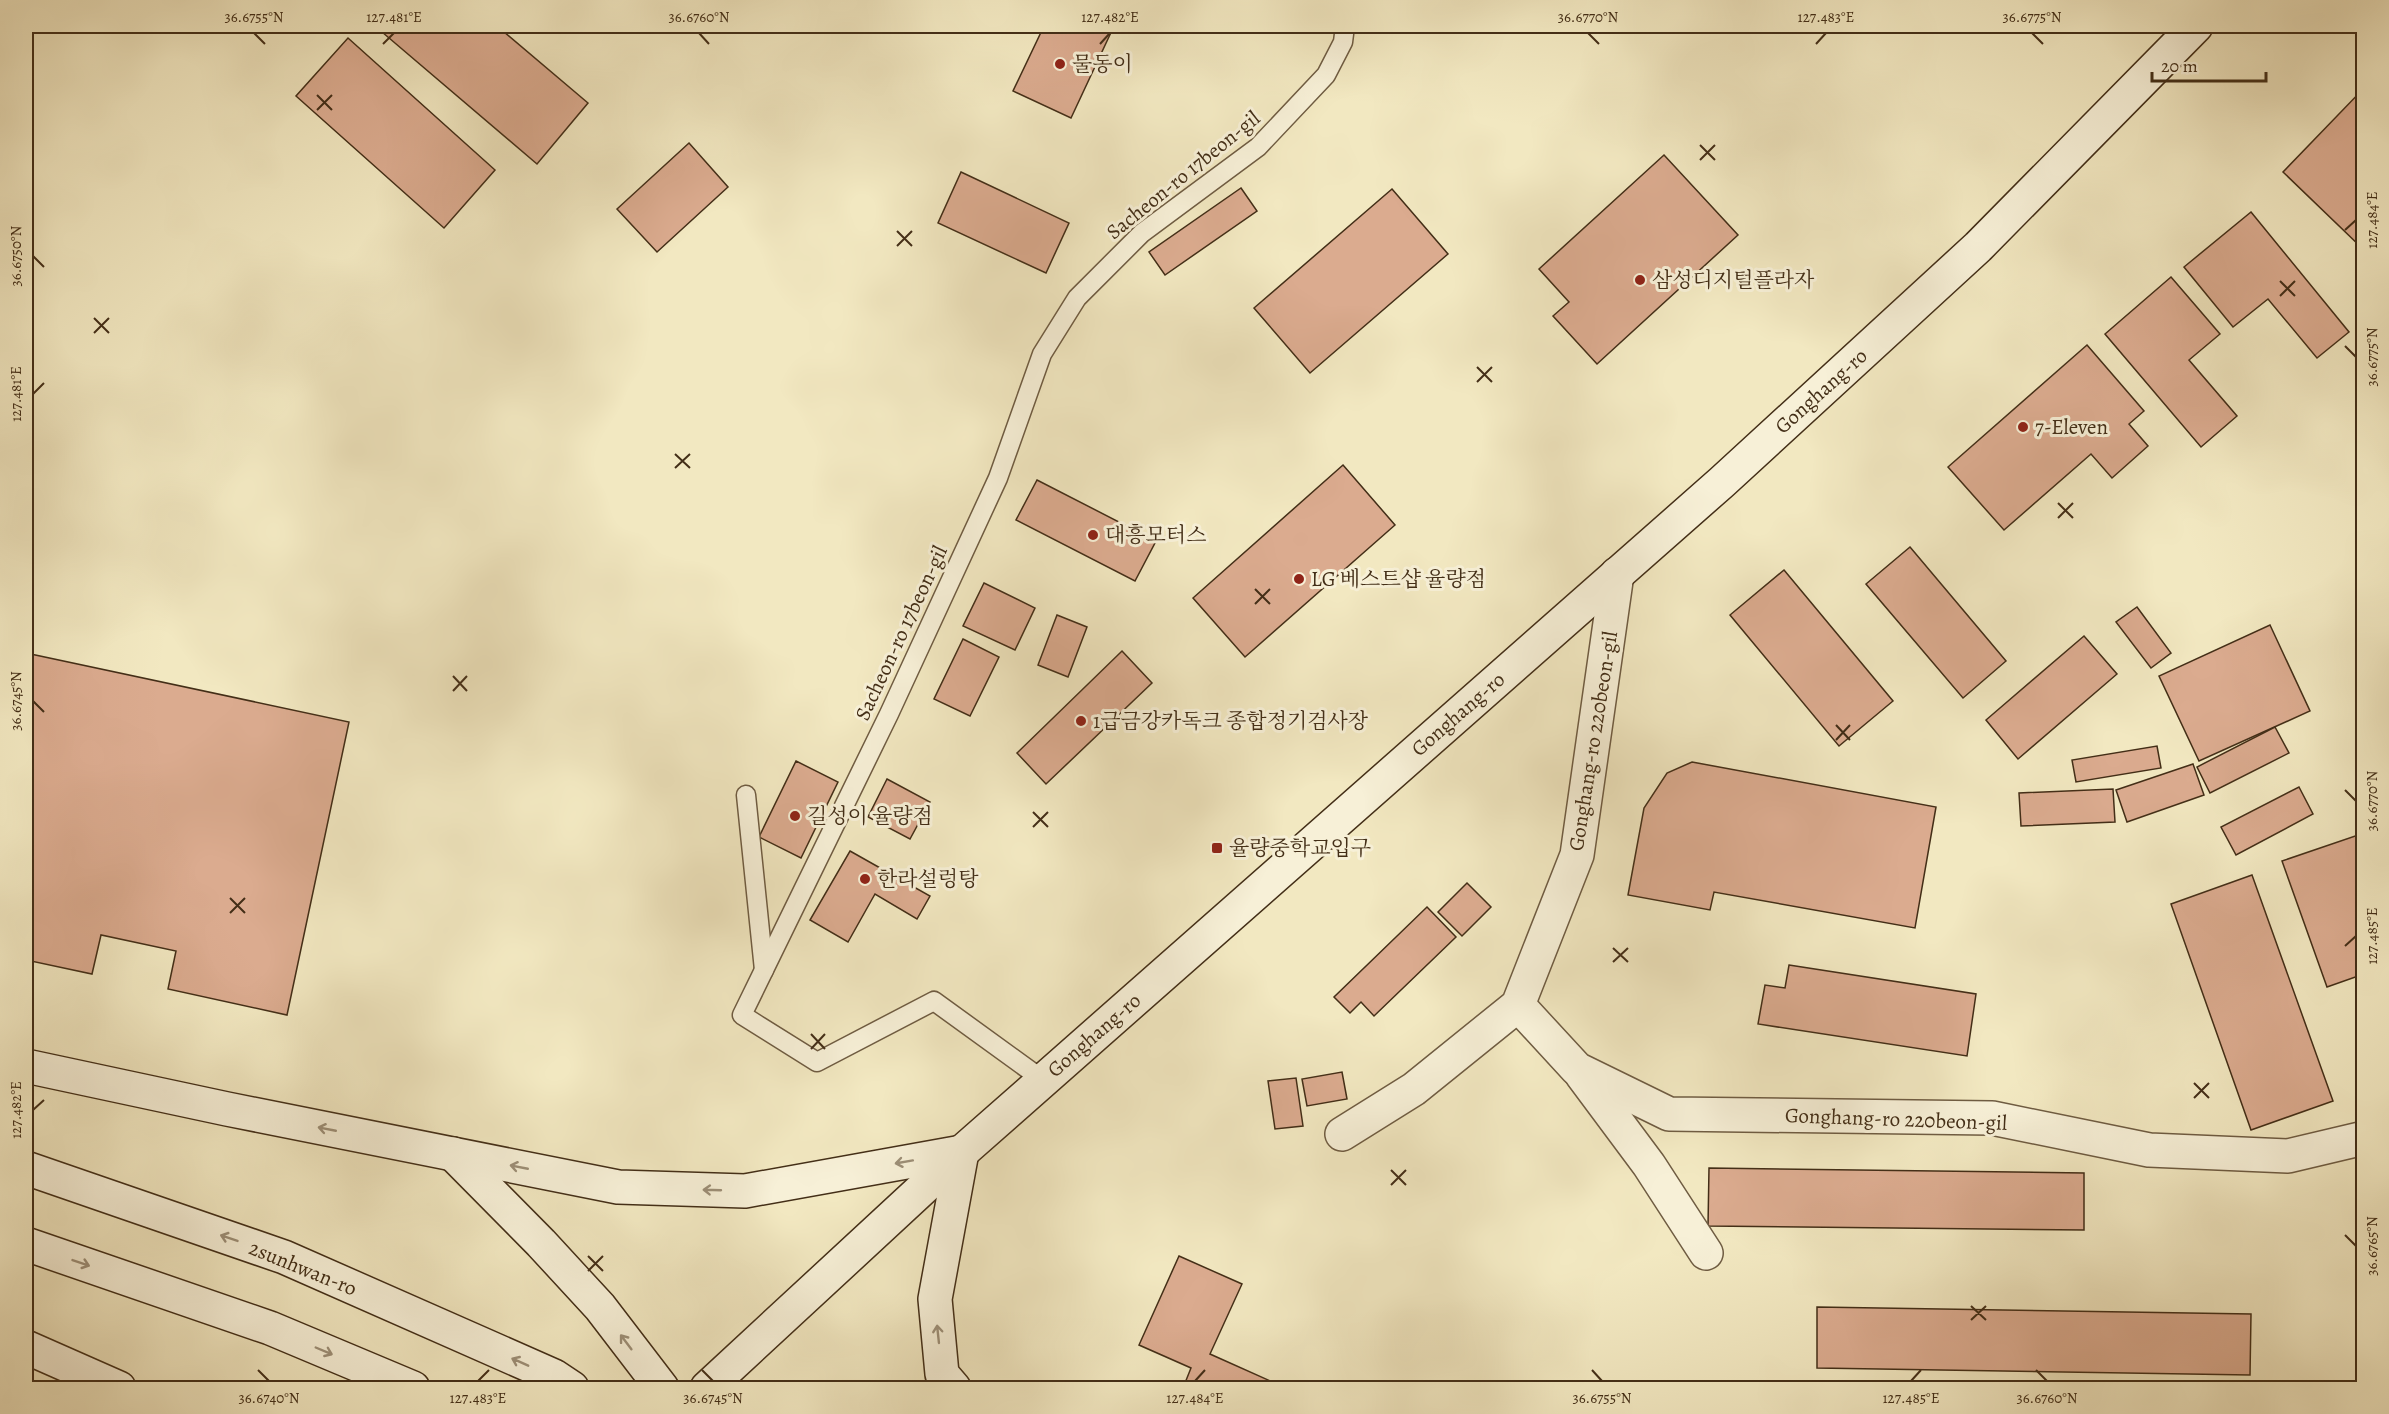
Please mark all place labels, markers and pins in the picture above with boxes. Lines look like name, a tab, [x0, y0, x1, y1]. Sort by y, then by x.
place label: 물동이	[1072, 50, 1133, 78]
marker: 물동이	[1053, 57, 1067, 71]
place label: 삼성디지털플라자	[1652, 266, 1815, 294]
marker: 삼성디지털플라자	[1633, 273, 1647, 287]
place label: 7-Eleven	[2035, 413, 2108, 441]
marker: 7-Eleven	[2016, 420, 2030, 434]
place label: 대흥모터스	[1105, 521, 1206, 549]
marker: 대흥모터스	[1086, 528, 1100, 542]
place label: LG 베스트샵 율량점	[1311, 565, 1486, 593]
marker: LG 베스트샵 율량점	[1292, 572, 1306, 586]
place label: 1급금강카독크 종합정기검사장	[1093, 707, 1369, 735]
marker: 1급금강카독크 종합정기검사장	[1074, 714, 1088, 728]
place label: 길성이 율량점	[807, 802, 933, 830]
marker: 길성이 율량점	[788, 809, 802, 823]
place label: 율량중학교입구	[1229, 834, 1371, 862]
marker: 율량중학교입구	[1210, 841, 1224, 855]
place label: 한라설렁탕	[877, 865, 979, 893]
marker: 한라설렁탕	[858, 872, 872, 886]

